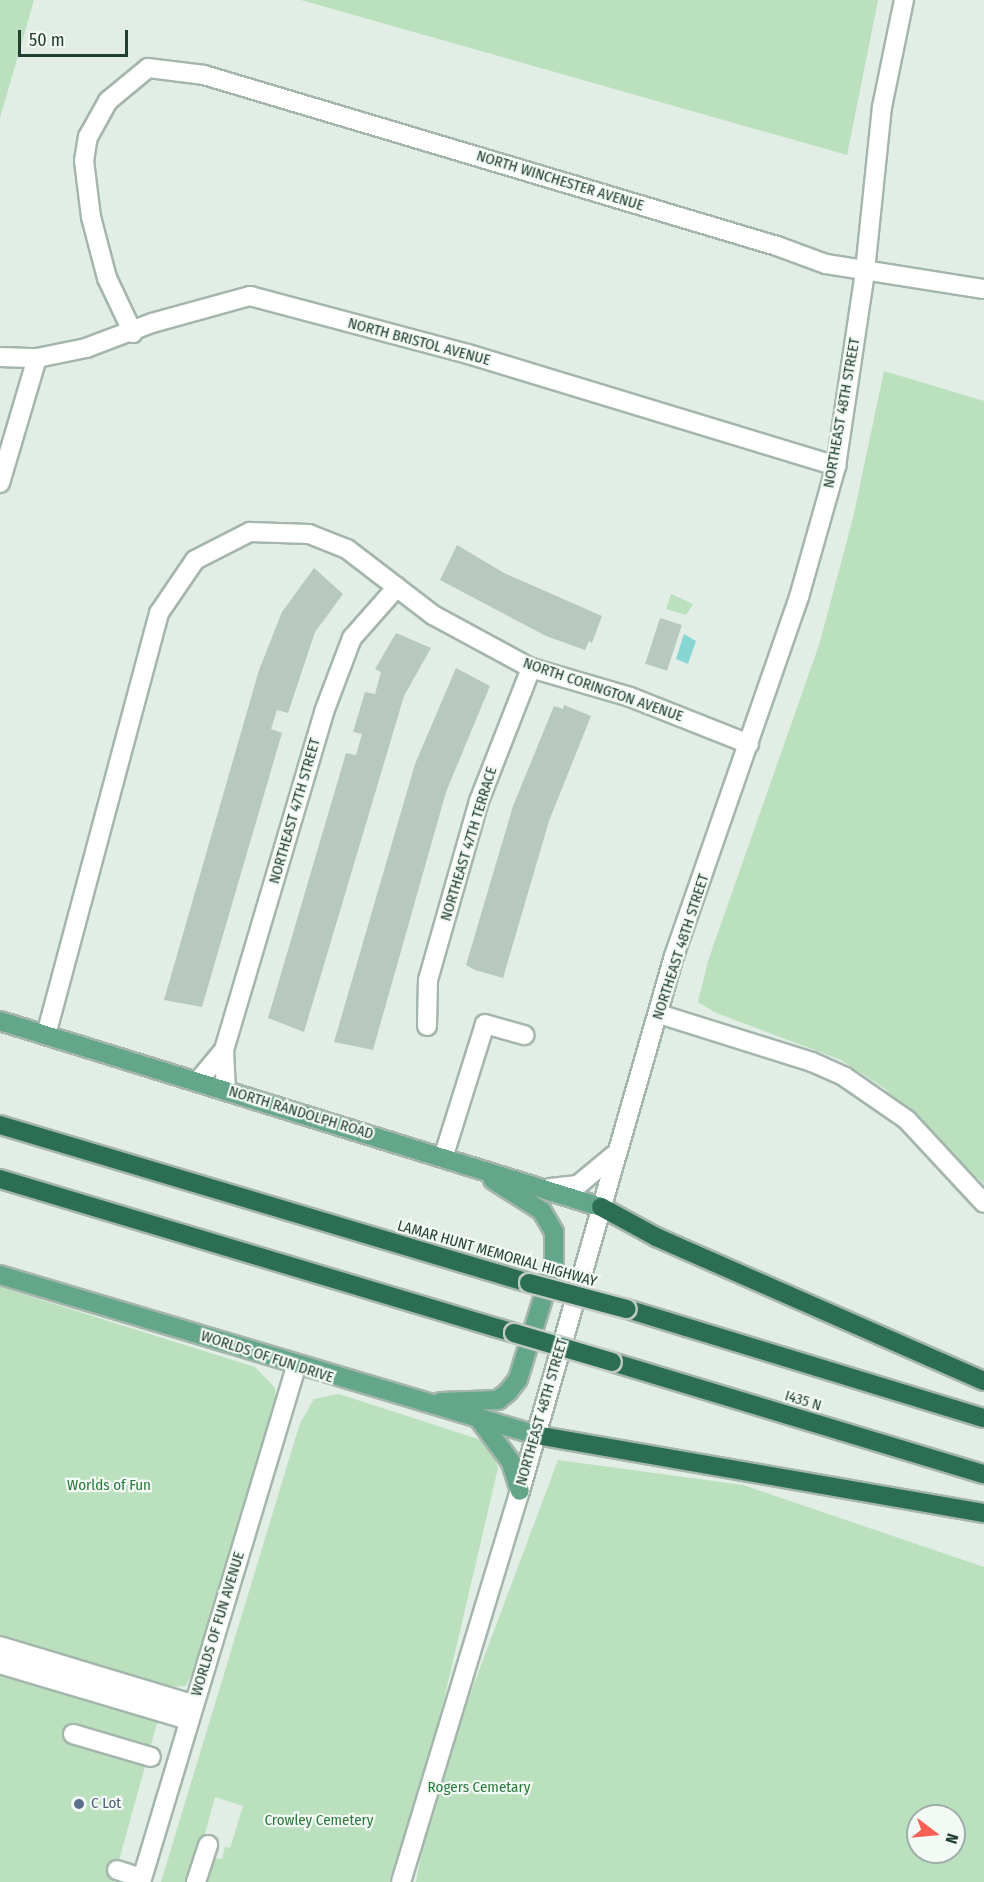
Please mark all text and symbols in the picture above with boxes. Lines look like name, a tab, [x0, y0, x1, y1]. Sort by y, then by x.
scale bar	[21, 18, 130, 56]
text: 50 m	[29, 29, 65, 51]
street label: NORTH WINCHESTER AVENUE	[474, 147, 646, 215]
street label: NORTH BRISTOL AVENUE	[346, 314, 492, 370]
street label: NORTHEAST 48TH STREET	[820, 336, 864, 490]
street label: NORTH CORINGTON AVENUE	[521, 654, 685, 726]
street label: NORTHEAST 47TH STREET	[266, 736, 324, 886]
street label: NORTHEAST 47TH TERRACE	[437, 765, 501, 923]
street label: NORTHEAST 48TH STREET	[649, 872, 713, 1022]
street label: NORTH RANDOLPH ROAD	[227, 1082, 375, 1144]
street label: LAMAR HUNT MEMORIAL HIGHWAY	[395, 1217, 599, 1291]
street label: WORLDS OF FUN DRIVE	[199, 1327, 335, 1387]
street label: NORTHEAST 48TH STREET	[512, 1336, 572, 1488]
street label: I435 N	[783, 1387, 823, 1415]
park label: Worlds of Fun	[67, 1477, 151, 1495]
street label: WORLDS OF FUN AVENUE	[187, 1550, 249, 1698]
park label: Rogers Cemetary	[428, 1779, 530, 1797]
place label: C Lot	[91, 1795, 121, 1813]
marker: C Lot	[72, 1797, 86, 1811]
north arrow	[906, 1804, 966, 1864]
park label: Crowley Cemetery	[264, 1812, 374, 1830]
text: N	[941, 1831, 962, 1846]

